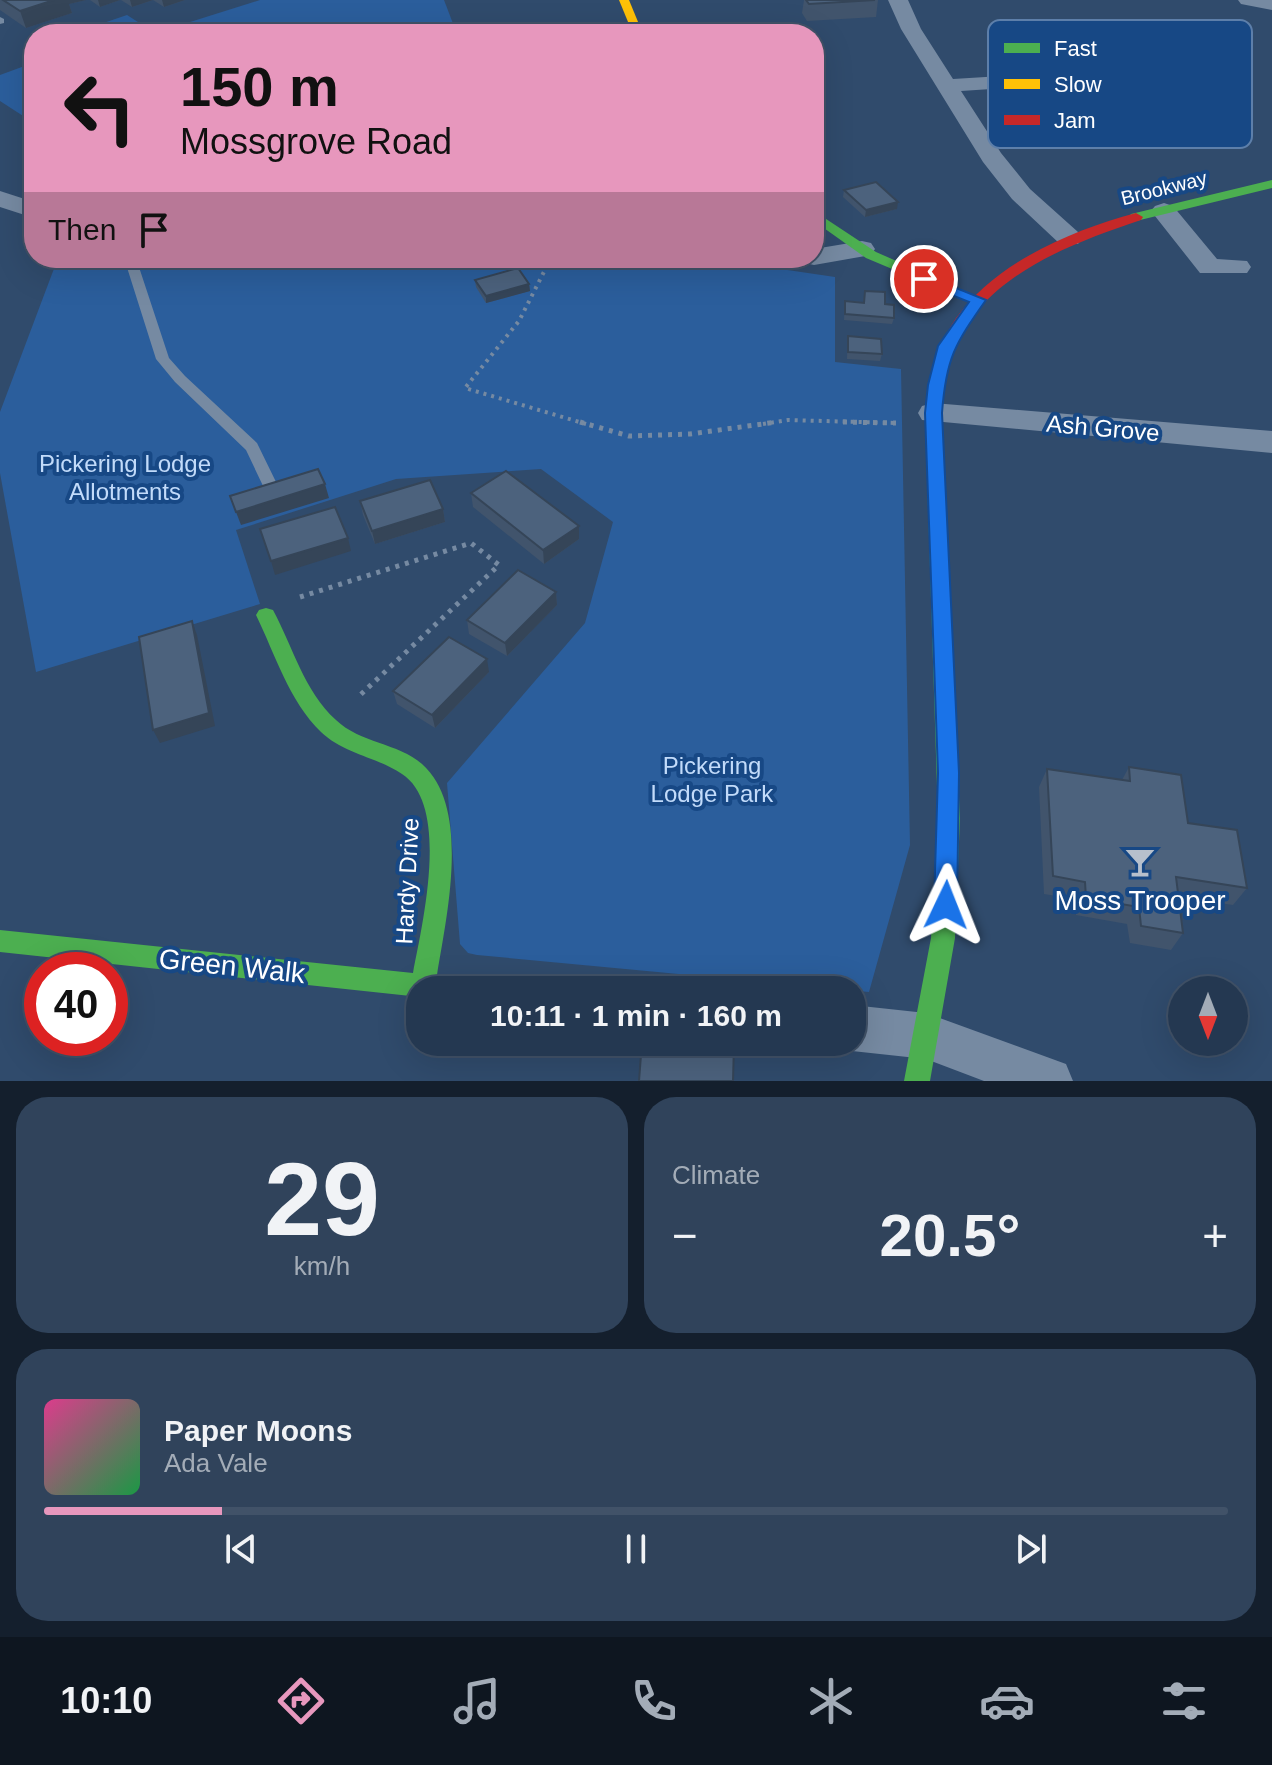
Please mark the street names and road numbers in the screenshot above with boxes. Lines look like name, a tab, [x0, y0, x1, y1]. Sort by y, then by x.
street label: Brookway	[1119, 167, 1209, 209]
street label: Ash Grove	[1045, 410, 1161, 446]
street label: Hardy Drive	[390, 817, 424, 945]
street label: Green Walk	[157, 943, 308, 989]

